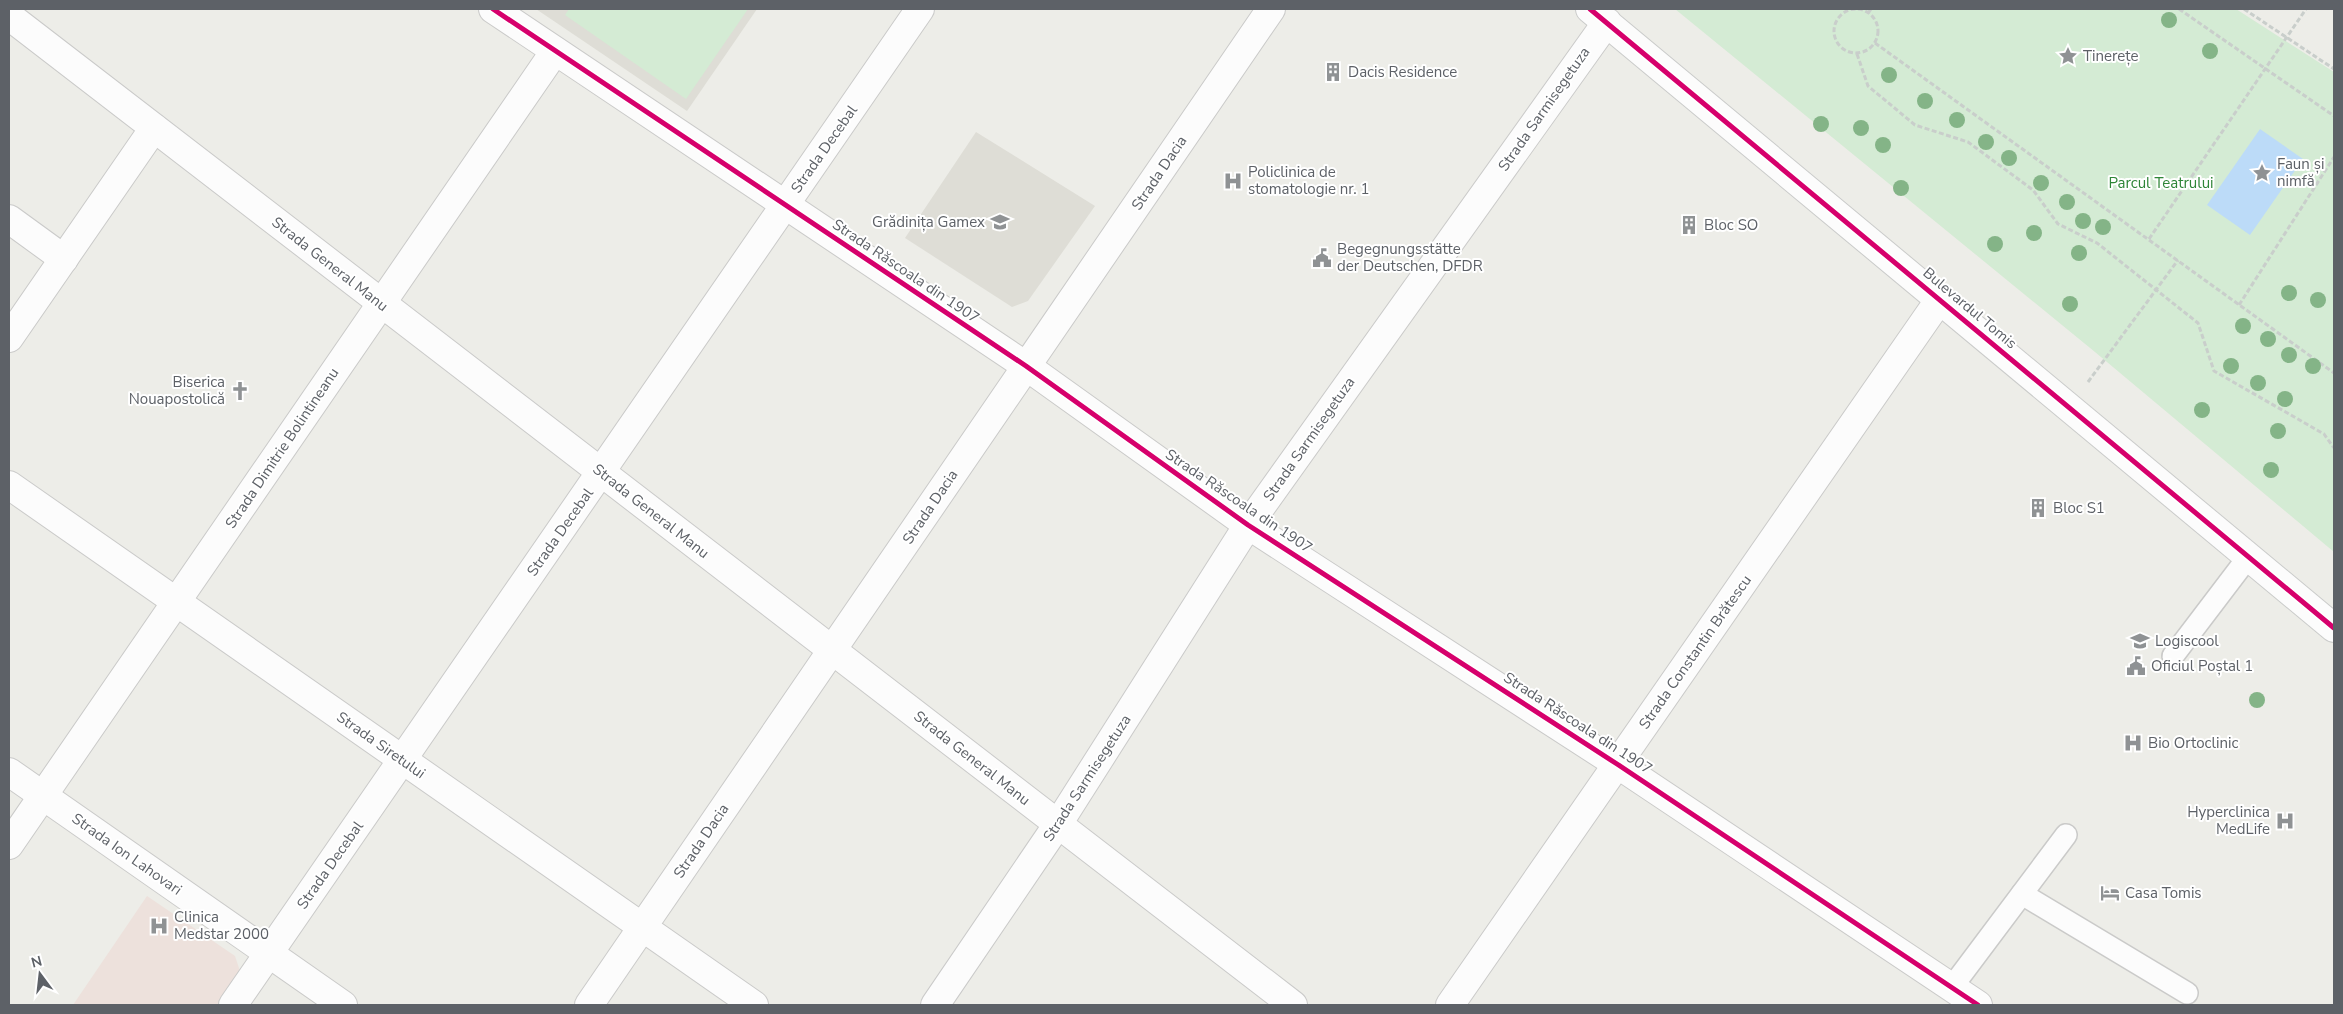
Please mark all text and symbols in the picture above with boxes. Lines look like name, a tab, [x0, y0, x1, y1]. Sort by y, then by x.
street label: Strada Sarmisegetuza	[1493, 43, 1595, 175]
place icon: Tinerețe	[2057, 45, 2079, 67]
place label: Tinerețe	[2083, 46, 2138, 66]
building icon: Dacis Residence	[1322, 61, 1344, 83]
place label: Dacis Residence	[1348, 62, 1457, 82]
street label: Strada Decebal	[786, 101, 862, 197]
street label: Strada Dacia	[1127, 132, 1191, 214]
place label: Faun și nimfă	[2277, 154, 2324, 191]
place label: Policlinica de stomatologie nr. 1	[1248, 162, 1370, 199]
place icon: Faun și nimfă	[2251, 162, 2273, 184]
hospital icon: Policlinica de stomatologie nr. 1	[1222, 170, 1244, 192]
park label: Parcul Teatrului	[2108, 173, 2214, 193]
school or university icon: Grădinița Gamex	[989, 211, 1011, 233]
street label: Strada General Manu	[268, 212, 392, 316]
place label: Grădinița Gamex	[872, 212, 985, 232]
street label: Strada Răscoala din 1907	[829, 214, 983, 328]
building icon: Bloc SO	[1678, 214, 1700, 236]
place label: Bloc SO	[1704, 215, 1758, 235]
place label: Begegnungsstätte der Deutschen, DFDR	[1337, 239, 1483, 276]
public building icon: Begegnungsstätte der Deutschen, DFDR	[1311, 247, 1333, 269]
street label: Bulevardul Tomis	[1919, 263, 2021, 353]
street label: Strada Dimitrie Bolintineanu	[221, 364, 343, 532]
place label: Biserica Nouapostolică	[129, 372, 225, 409]
street label: Strada Sarmisegetuza	[1258, 373, 1360, 505]
church icon: Biserica Nouapostolică	[229, 380, 251, 402]
street label: Strada Răscoala din 1907	[1162, 444, 1316, 558]
street label: Strada General Manu	[589, 459, 713, 563]
street label: Strada Dacia	[898, 466, 962, 548]
street label: Strada Decebal	[522, 484, 598, 580]
building icon: Bloc S1	[2027, 497, 2049, 519]
place label: Bloc S1	[2053, 498, 2105, 518]
street label: Strada Constantin Brătescu	[1634, 571, 1756, 733]
school or university icon: Logiscool	[2129, 630, 2151, 652]
place label: Logiscool	[2155, 631, 2219, 651]
public building icon: Oficiul Poștal 1	[2125, 655, 2147, 677]
place label: Oficiul Poștal 1	[2151, 656, 2253, 676]
street label: Strada Răscoala din 1907	[1500, 667, 1656, 779]
street label: Strada General Manu	[910, 706, 1034, 810]
street label: Strada Siretului	[333, 707, 429, 783]
street label: Strada Sarmisegetuza	[1038, 711, 1136, 845]
hospital icon: Bio Ortoclinic	[2122, 732, 2144, 754]
place label: Bio Ortoclinic	[2148, 733, 2238, 753]
street label: Strada Dacia	[669, 800, 733, 882]
place label: Hyperclinica MedLife	[2187, 802, 2270, 839]
street label: Strada Ion Lahovari	[68, 809, 186, 899]
hospital icon: Hyperclinica MedLife	[2274, 810, 2296, 832]
street label: Strada Decebal	[292, 817, 368, 913]
hotel icon: Casa Tomis	[2099, 882, 2121, 904]
place label: Casa Tomis	[2125, 883, 2202, 903]
place label: Clinica Medstar 2000	[174, 907, 269, 944]
hospital icon: Clinica Medstar 2000	[148, 915, 170, 937]
north arrow	[15, 949, 65, 999]
text: N	[29, 951, 44, 972]

